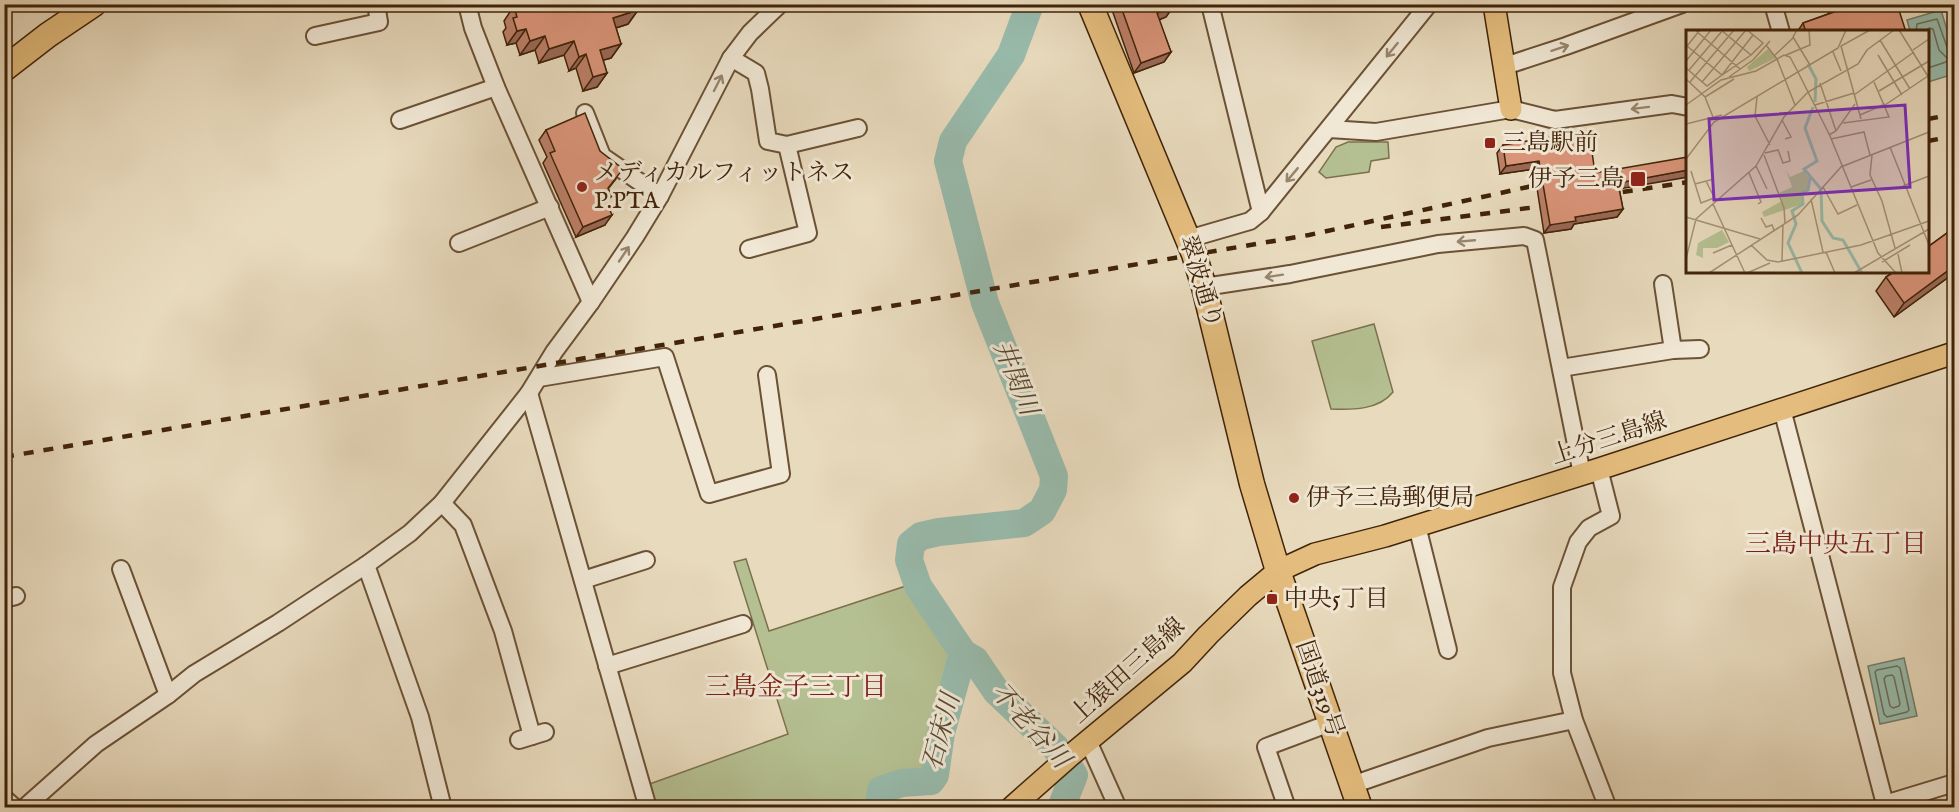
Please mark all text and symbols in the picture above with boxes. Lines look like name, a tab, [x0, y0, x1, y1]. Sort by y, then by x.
inset map	[1686, 30, 1929, 273]
one-way arrow	[1386, 42, 1399, 58]
one-way arrow	[1550, 42, 1569, 53]
one-way arrow	[713, 75, 724, 93]
one-way arrow	[1631, 103, 1651, 114]
place label: 三島駅前	[1502, 128, 1598, 159]
marker: 三島駅前	[1483, 136, 1497, 150]
place label: メディカルフィットネス P.PTA	[594, 158, 854, 217]
place label: 伊予三島	[1528, 164, 1624, 195]
one-way arrow	[1285, 166, 1298, 182]
marker: 伊予三島	[1629, 170, 1647, 188]
marker: メディカルフィットネス P.PTA	[575, 180, 589, 194]
street label: 翠波通り	[1171, 232, 1229, 332]
one-way arrow	[1457, 236, 1477, 247]
one-way arrow	[618, 246, 630, 263]
one-way arrow	[1265, 271, 1285, 282]
water label: 井関川	[985, 336, 1046, 423]
street label: 上分三島線	[1547, 406, 1671, 472]
place label: 伊予三島郵便局	[1306, 483, 1474, 514]
marker: 伊予三島郵便局	[1287, 491, 1301, 505]
district label: 三島中央五丁目	[1745, 528, 1927, 561]
place label: 中央5丁目	[1284, 584, 1389, 615]
marker: 中央5丁目	[1265, 592, 1279, 606]
street label: 上猿田三島線	[1064, 611, 1192, 731]
street label: 国道319号	[1288, 636, 1350, 742]
district label: 三島金子三丁目	[705, 671, 887, 704]
water label: 不老谷川	[983, 676, 1079, 778]
water label: 石床川	[916, 687, 969, 774]

